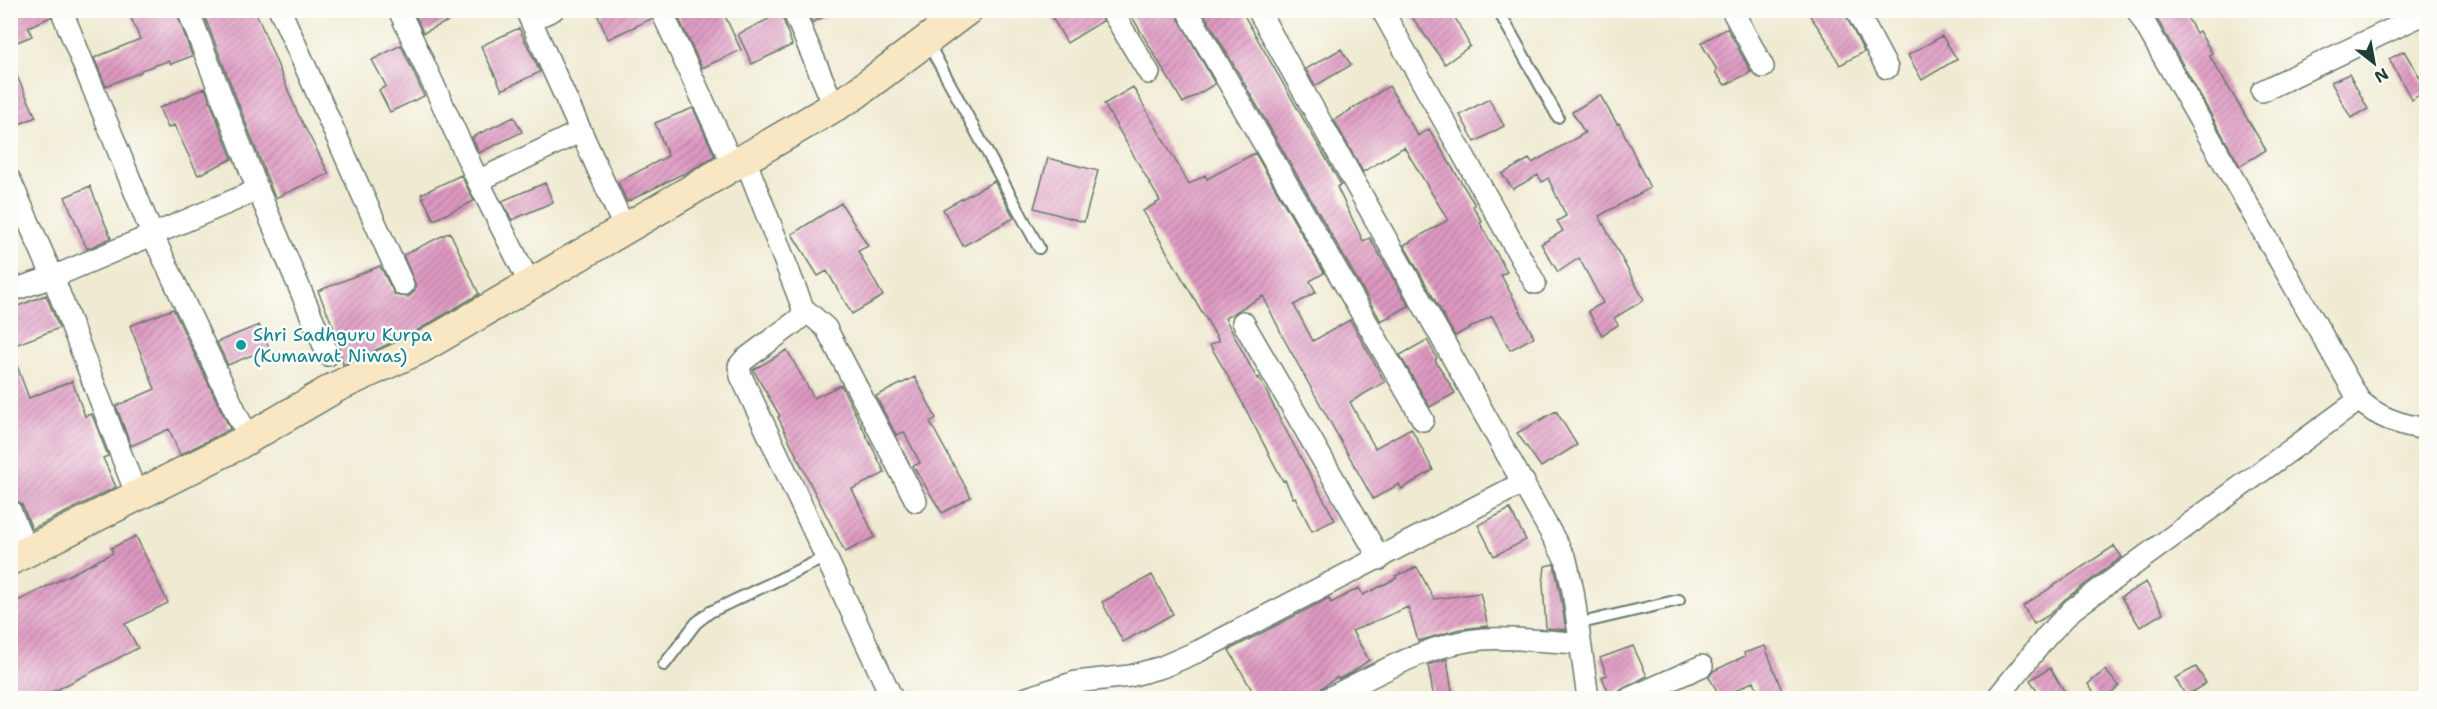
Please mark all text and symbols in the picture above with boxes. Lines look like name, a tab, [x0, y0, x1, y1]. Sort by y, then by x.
north arrow	[2344, 33, 2404, 93]
text: N	[2371, 63, 2392, 88]
place label: Shri Sadhguru Kurpa (Kumawat Niwas)	[253, 323, 432, 368]
marker: Shri Sadhguru Kurpa (Kumawat Niwas)	[234, 338, 248, 352]

